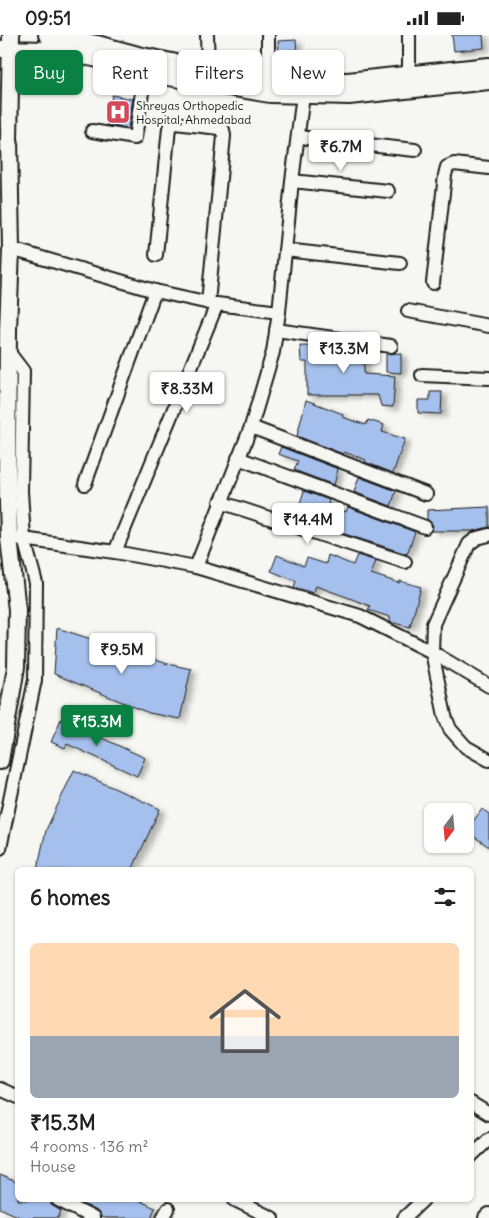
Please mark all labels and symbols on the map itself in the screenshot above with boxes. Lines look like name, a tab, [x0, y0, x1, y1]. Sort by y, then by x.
place label: Shreyas Orthopedic Hospital, Ahmedabad	[136, 98, 251, 127]
hospital icon: Shreyas Orthopedic Hospital, Ahmedabad	[105, 99, 131, 125]
pin: ₹6.7M	[306, 129, 376, 172]
pin: ₹13.3M	[303, 331, 385, 374]
pin: ₹8.33M	[146, 371, 228, 414]
pin: ₹14.4M	[267, 503, 349, 545]
pin: ₹9.5M	[87, 633, 157, 675]
pin: ₹15.3M	[56, 705, 138, 747]
north arrow	[424, 803, 474, 853]

